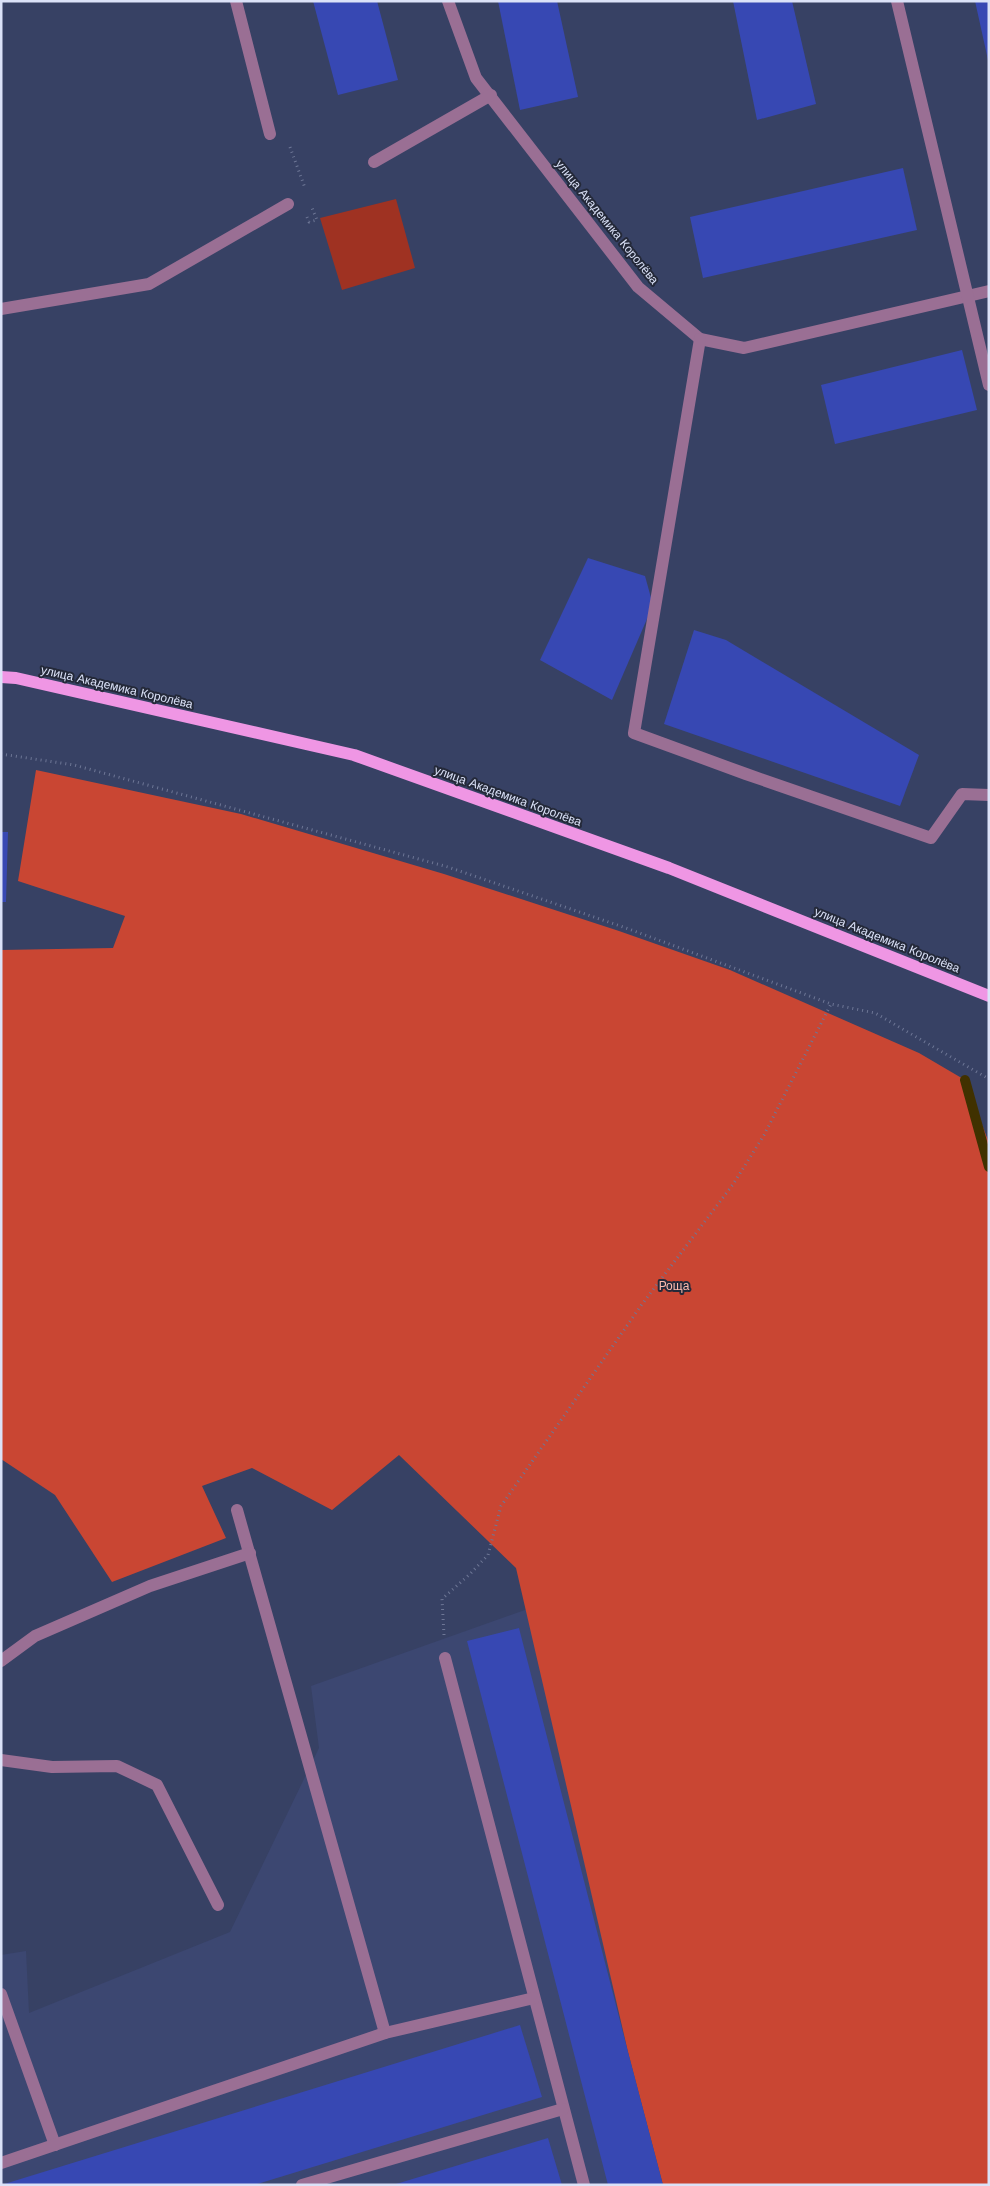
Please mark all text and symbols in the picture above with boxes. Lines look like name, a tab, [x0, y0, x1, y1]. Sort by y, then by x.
street label: улица Академика Королёва	[553, 157, 662, 287]
street label: улица Академика Королёва	[40, 663, 195, 711]
street label: улица Академика Королёва	[433, 763, 584, 829]
street label: улица Академика Королёва	[812, 904, 962, 976]
park label: Роща	[659, 1279, 690, 1293]

